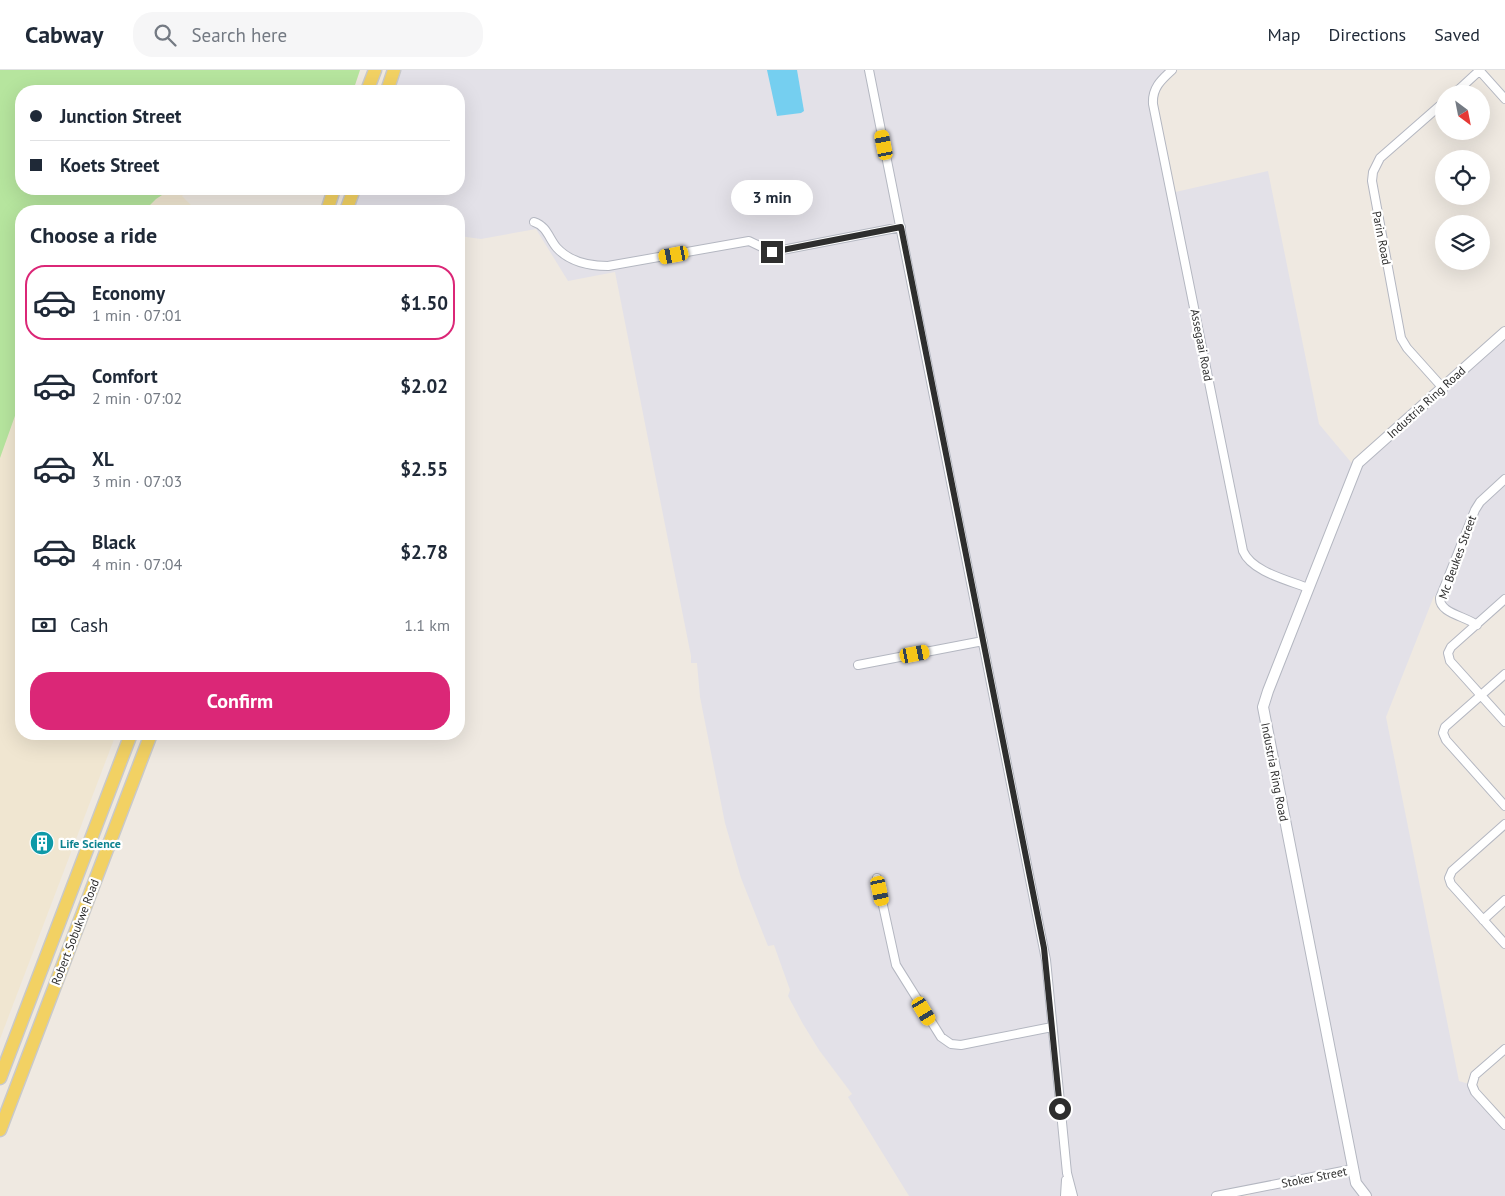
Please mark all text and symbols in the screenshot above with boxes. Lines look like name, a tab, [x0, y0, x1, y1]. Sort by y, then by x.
search box	[133, 12, 483, 57]
text: Cabway	[25, 19, 103, 50]
icon: search	[151, 21, 179, 49]
text: Search here	[191, 23, 287, 47]
text: Map	[1268, 23, 1300, 46]
text: Directions	[1328, 23, 1406, 46]
text: Saved	[1434, 23, 1480, 46]
north arrow	[1435, 85, 1490, 140]
map controls	[1435, 85, 1490, 270]
text: Junction Street	[60, 104, 181, 128]
car	[873, 129, 894, 161]
button: locate	[1435, 150, 1490, 205]
text: Koets Street	[60, 153, 159, 177]
callout: 3 min	[731, 180, 813, 214]
text: 3 min	[752, 187, 792, 207]
street label: Parin Road	[1369, 210, 1395, 266]
button: layers	[1435, 215, 1490, 270]
text: Choose a ride	[30, 221, 157, 249]
route end	[761, 241, 783, 263]
car	[657, 245, 690, 265]
icon: car	[32, 280, 77, 325]
text: Economy	[92, 281, 165, 305]
text: $1.50	[400, 291, 448, 315]
text: 1 min · 07:01	[92, 305, 182, 325]
street label: Assegaai Road	[1188, 308, 1216, 382]
icon: car	[32, 363, 77, 408]
street label: Industria Ring Road	[1384, 363, 1468, 441]
text: Comfort	[92, 364, 158, 388]
text: $2.02	[400, 374, 448, 398]
text: 2 min · 07:02	[92, 388, 182, 408]
icon: car	[32, 446, 77, 491]
text: XL	[92, 447, 114, 471]
text: $2.55	[400, 457, 448, 481]
text: 3 min · 07:03	[92, 471, 182, 491]
street label: Mc Beukes Street	[1435, 513, 1479, 601]
icon: car	[32, 529, 77, 574]
text: Black	[92, 530, 136, 554]
text: $2.78	[400, 540, 448, 564]
text: 4 min · 07:04	[92, 554, 182, 574]
icon: cash	[30, 611, 58, 639]
text: Cash	[70, 613, 108, 637]
text: 1.1 km	[404, 615, 450, 635]
car	[898, 644, 931, 664]
button: Confirm	[30, 672, 450, 730]
street label: Industria Ring Road	[1258, 721, 1292, 823]
building icon: Life Science	[29, 830, 55, 856]
place label: Life Science	[60, 836, 121, 851]
car	[869, 875, 890, 907]
street label: Robert Sobukwe Road	[48, 877, 102, 987]
car	[909, 994, 938, 1028]
route start	[1049, 1098, 1071, 1120]
street label: Stoker Street	[1280, 1163, 1348, 1191]

